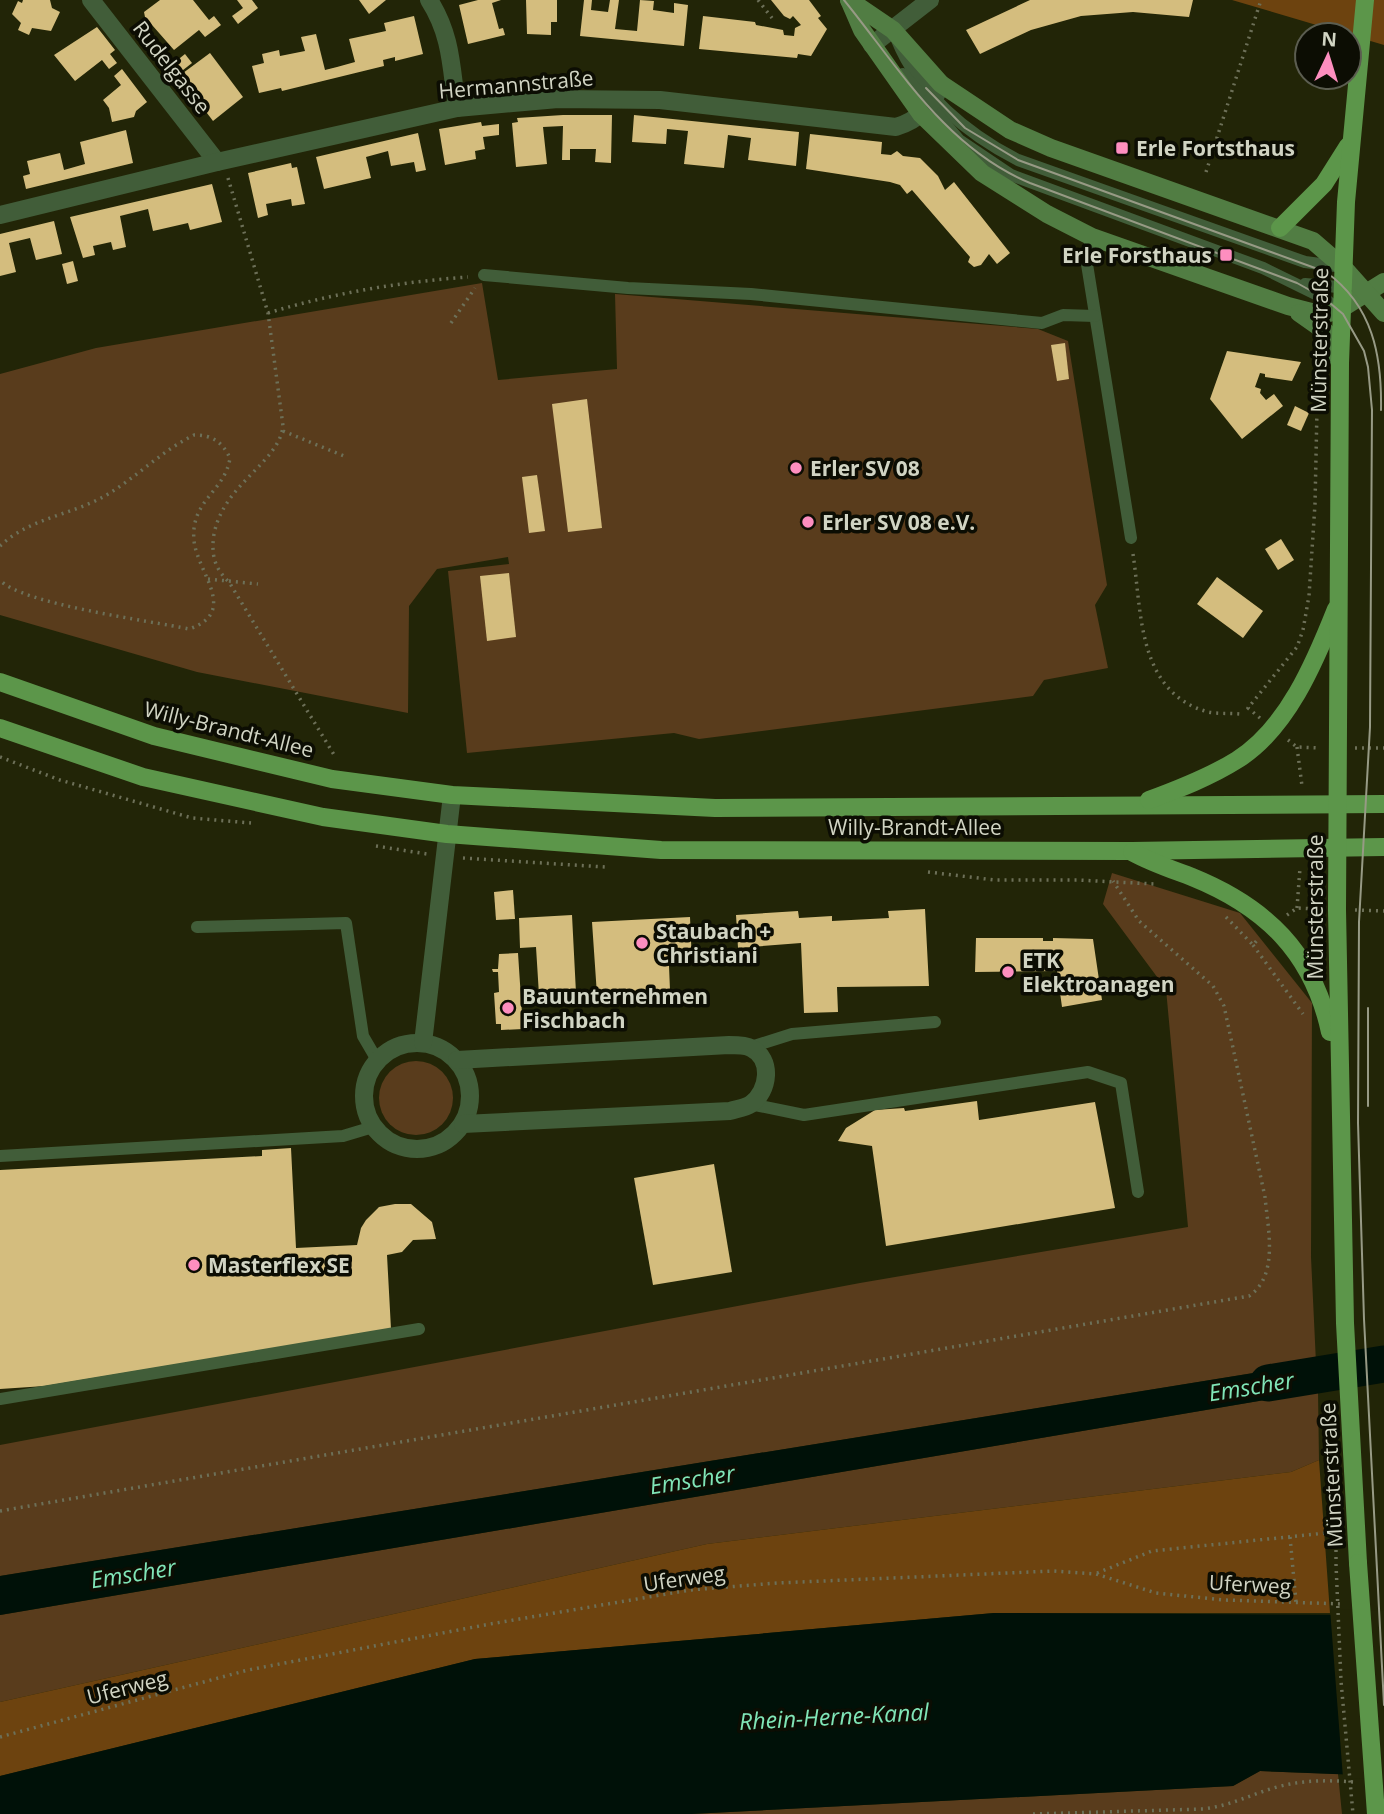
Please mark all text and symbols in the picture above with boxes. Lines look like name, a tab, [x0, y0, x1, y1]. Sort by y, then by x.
street label: Rudelgasse	[127, 15, 217, 119]
north arrow	[1293, 21, 1363, 91]
text: N	[1321, 26, 1338, 53]
street label: Hermannstraße	[437, 63, 595, 105]
place label: Erle Fortsthaus	[1136, 134, 1295, 162]
marker: Erle Fortsthaus	[1114, 140, 1130, 156]
place label: Erle Forsthaus	[1062, 241, 1212, 269]
marker: Erle Forsthaus	[1218, 247, 1234, 263]
street label: Münsterstraße	[1304, 267, 1334, 413]
place label: Erler SV 08	[810, 454, 920, 482]
marker: Erler SV 08	[788, 460, 804, 476]
place label: Erler SV 08 e.V.	[822, 508, 975, 536]
marker: Erler SV 08 e.V.	[800, 514, 816, 530]
street label: Willy-Brandt-Allee	[141, 694, 317, 764]
street label: Willy-Brandt-Allee	[828, 813, 1002, 841]
street label: Münsterstraße	[1301, 834, 1329, 980]
place label: Staubach + Christiani	[656, 917, 771, 969]
marker: Staubach + Christiani	[634, 935, 650, 951]
place label: ETK Elektroanagen	[1022, 946, 1175, 998]
marker: ETK Elektroanagen	[1000, 964, 1016, 980]
place label: Bauunternehmen Fischbach	[522, 982, 708, 1034]
marker: Bauunternehmen Fischbach	[500, 1000, 516, 1016]
place label: Masterflex SE	[208, 1251, 350, 1279]
marker: Masterflex SE	[186, 1257, 202, 1273]
water label: Emscher	[1206, 1363, 1297, 1409]
street label: Münsterstraße	[1313, 1402, 1349, 1548]
water label: Emscher	[647, 1456, 738, 1502]
water label: Emscher	[88, 1550, 179, 1596]
street label: Uferweg	[641, 1558, 727, 1598]
street label: Uferweg	[1208, 1568, 1292, 1600]
street label: Uferweg	[84, 1663, 170, 1711]
water label: Rhein-Herne-Kanal	[738, 1695, 931, 1737]

